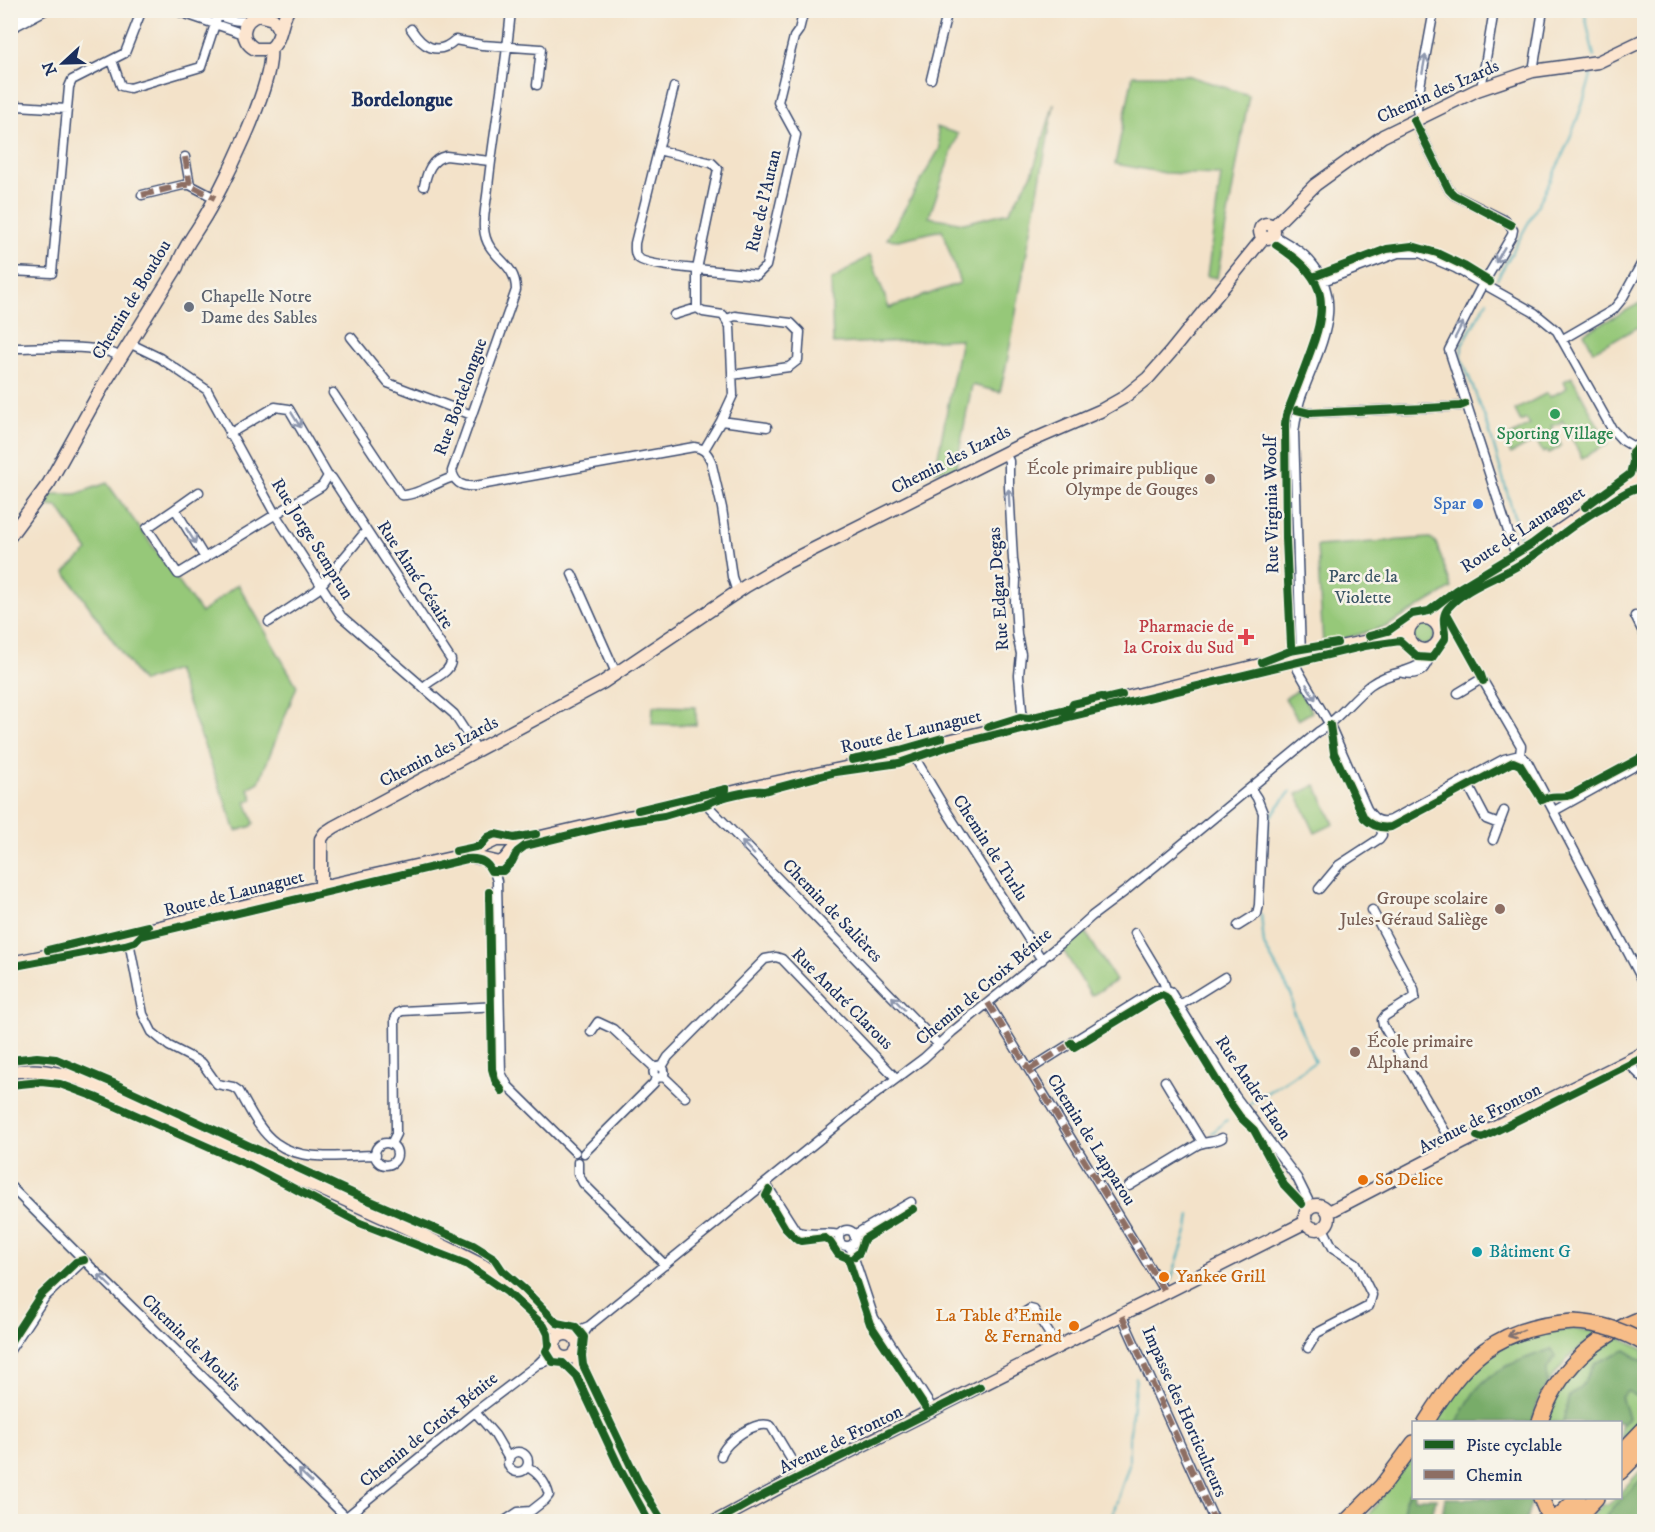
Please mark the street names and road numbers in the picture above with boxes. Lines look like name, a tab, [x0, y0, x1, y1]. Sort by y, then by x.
street label: Chemin des Izards	[1374, 55, 1502, 129]
street label: Rue de l'Autan	[742, 147, 787, 254]
street label: Chemin de Boudou	[88, 236, 177, 364]
street label: Rue Bordelongue	[430, 335, 492, 459]
street label: Chemin des Izards	[888, 420, 1014, 500]
street label: Rue Virginia Woolf	[1260, 433, 1284, 574]
street label: Rue Jorge Semprun	[266, 474, 358, 604]
street label: Route de Launaguet	[1457, 482, 1589, 578]
street label: Rue Aimé Césaire	[372, 517, 458, 633]
street label: Rue Edgar Degas	[984, 526, 1014, 652]
street label: Route de Launaguet	[838, 705, 984, 759]
street label: Chemin des Izards	[376, 712, 502, 792]
street label: Chemin de Turlu	[948, 791, 1033, 905]
street label: Chemin de Salières	[777, 855, 887, 967]
street label: Route de Launaguet	[162, 866, 307, 922]
street label: Chemin de Croix Bénite	[911, 924, 1057, 1050]
street label: Rue André Clarous	[787, 944, 897, 1054]
street label: Rue André Haon	[1210, 1032, 1296, 1145]
street label: Chemin de Lapparou	[1042, 1070, 1140, 1210]
street label: Avenue de Fronton	[1415, 1078, 1546, 1159]
street label: Chemin de Moulis	[137, 1290, 245, 1396]
street label: Impasse des Horticulteurs	[1136, 1323, 1232, 1501]
street label: Chemin de Croix Bénite	[356, 1368, 502, 1492]
street label: Avenue de Fronton	[776, 1400, 907, 1479]

